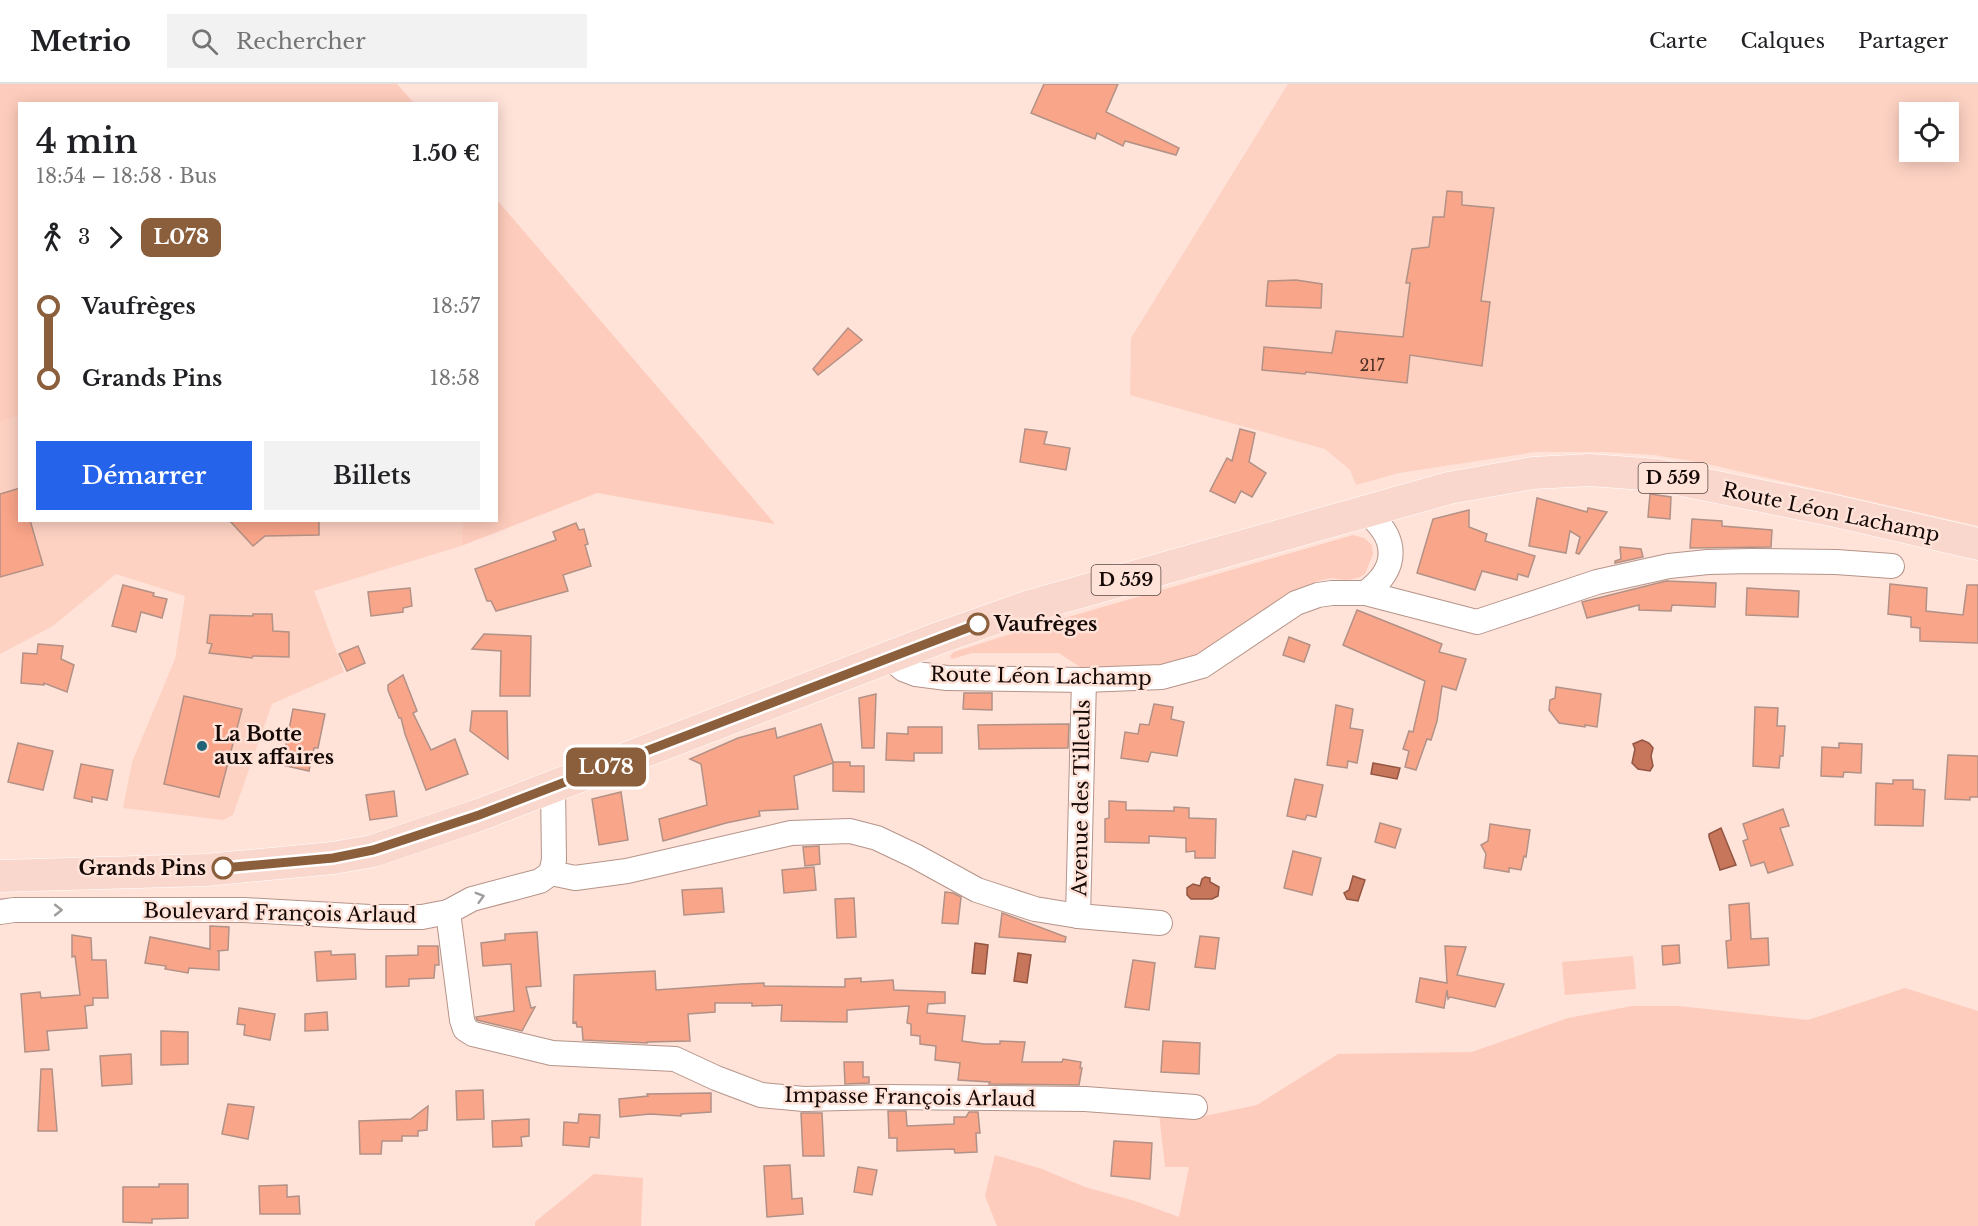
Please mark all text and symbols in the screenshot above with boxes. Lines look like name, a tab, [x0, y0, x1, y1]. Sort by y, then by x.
search box	[167, 14, 587, 68]
text: Metrio	[30, 24, 131, 59]
icon: search	[188, 25, 221, 58]
text: Rechercher	[236, 28, 366, 55]
text: Carte	[1649, 28, 1707, 54]
text: Calques	[1740, 28, 1825, 54]
text: Partager	[1858, 28, 1948, 54]
map controls	[1899, 102, 1959, 162]
button: locate	[1899, 102, 1959, 162]
text: 4 min	[36, 121, 138, 162]
text: 1.50 €	[412, 140, 480, 167]
text: 18:54 – 18:58 · Bus	[36, 164, 217, 188]
icon: walk	[36, 221, 69, 254]
icon: forward	[99, 221, 132, 254]
text: L078	[153, 224, 209, 250]
text: 3	[78, 225, 90, 249]
text: Vaufrèges	[82, 293, 196, 320]
text: 18:57	[432, 294, 480, 318]
house number: 217	[1359, 355, 1385, 375]
text: Grands Pins	[82, 365, 222, 392]
text: 18:58	[430, 366, 480, 390]
button: Démarrer	[36, 441, 252, 510]
button: Billets	[264, 441, 480, 510]
road number: D 559	[1638, 463, 1708, 493]
street label: Route Léon Lachamp	[1720, 477, 1942, 547]
road number: D 559	[1092, 565, 1160, 595]
place label: Vaufrèges	[993, 612, 1097, 636]
marker: Vaufrèges	[967, 613, 989, 635]
street label: Route Léon Lachamp	[930, 662, 1152, 690]
street label: Avenue des Tilleuls	[1067, 699, 1095, 898]
place label: La Botte aux affaires	[214, 722, 334, 769]
marker: La Botte aux affaires	[195, 739, 209, 753]
line badge: L078	[564, 748, 648, 786]
text: L078	[578, 754, 634, 780]
place label: Grands Pins	[79, 856, 206, 880]
marker: Grands Pins	[212, 857, 234, 879]
one-way arrow	[474, 892, 485, 904]
street label: Boulevard François Arlaud	[143, 899, 417, 927]
one-way arrow	[54, 904, 63, 916]
street label: Impasse François Arlaud	[784, 1083, 1036, 1111]

